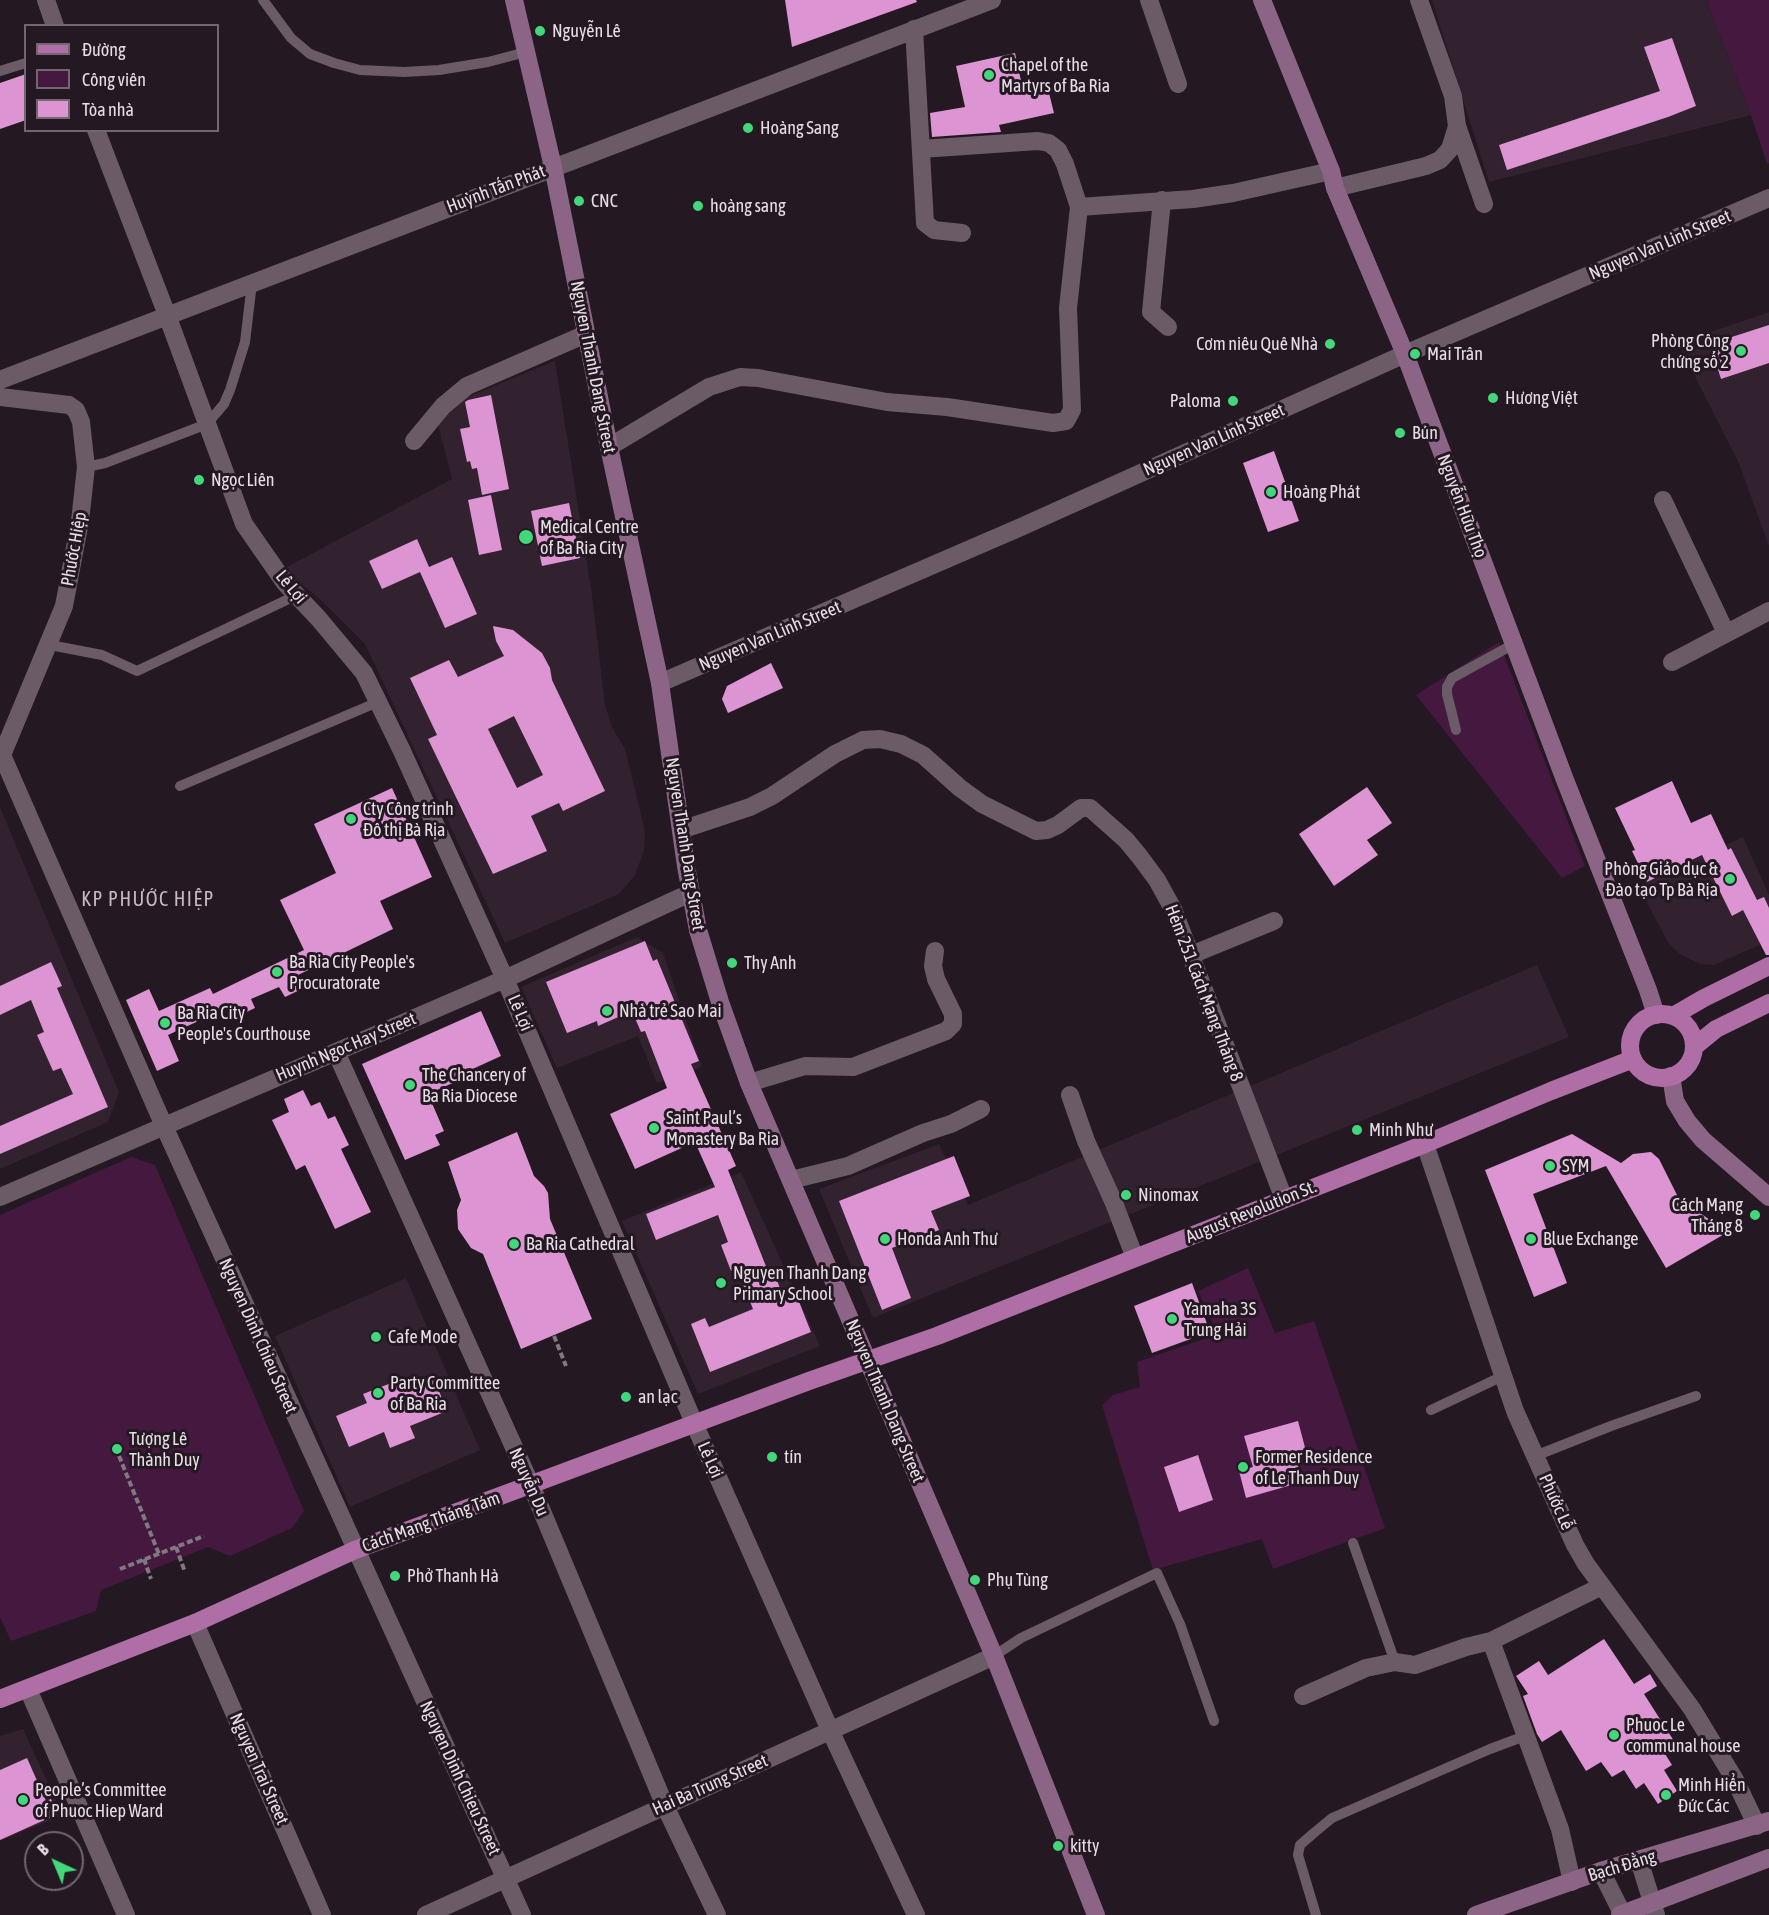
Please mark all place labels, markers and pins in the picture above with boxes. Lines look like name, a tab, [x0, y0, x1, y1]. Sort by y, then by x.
place label: Nguyễn Lê	[552, 20, 621, 42]
marker: Nguyễn Lê	[533, 24, 547, 38]
place label: Chapel of the Martyrs of Ba Ria	[1001, 54, 1110, 97]
marker: Chapel of the Martyrs of Ba Ria	[982, 68, 996, 82]
place label: Hoàng Sang	[760, 117, 839, 139]
marker: Hoàng Sang	[741, 121, 755, 135]
place label: CNC	[591, 190, 618, 212]
marker: CNC	[572, 194, 586, 208]
place label: hoàng sang	[710, 195, 786, 217]
marker: hoàng sang	[691, 199, 705, 213]
place label: Phòng Công chứng số 2	[1651, 330, 1729, 372]
place label: Cơm niêu Quê Nhà	[1196, 333, 1318, 355]
marker: Cơm niêu Quê Nhà	[1323, 337, 1337, 351]
place label: Mai Trân	[1427, 343, 1483, 365]
marker: Phòng Công chứng số 2	[1734, 344, 1748, 358]
marker: Mai Trân	[1408, 347, 1422, 361]
place label: Hương Việt	[1505, 387, 1578, 409]
place label: Paloma	[1170, 390, 1221, 412]
marker: Hương Việt	[1486, 391, 1500, 405]
marker: Paloma	[1226, 394, 1240, 408]
place label: Bún	[1412, 422, 1438, 444]
marker: Bún	[1393, 426, 1407, 440]
place label: Ngọc Liên	[211, 469, 275, 491]
marker: Ngọc Liên	[192, 473, 206, 487]
place label: Hoàng Phát	[1283, 481, 1360, 503]
marker: Hoàng Phát	[1264, 485, 1278, 499]
place label: Medical Centre of Ba Ria City	[540, 516, 639, 558]
marker: Medical Centre of Ba Ria City	[517, 528, 535, 546]
place label: Cty Công trình Đô thị Bà Rịa	[363, 798, 454, 840]
marker: Cty Công trình Đô thị Bà Rịa	[344, 812, 358, 826]
place label: Phòng Giáo dục & Đào tạo Tp Bà Rịa	[1604, 858, 1718, 900]
marker: Phòng Giáo dục & Đào tạo Tp Bà Rịa	[1723, 872, 1737, 886]
place label: Ba Ria City People's Procuratorate	[289, 951, 415, 994]
place label: Thy Anh	[744, 952, 796, 974]
marker: Thy Anh	[725, 956, 739, 970]
marker: Ba Ria City People's Procuratorate	[270, 965, 284, 979]
place label: Nhà trẻ Sao Mai	[619, 1000, 722, 1022]
place label: Ba Ria City People's Courthouse	[177, 1002, 311, 1044]
marker: Nhà trẻ Sao Mai	[600, 1004, 614, 1018]
marker: Ba Ria City People's Courthouse	[158, 1016, 172, 1030]
place label: The Chancery of Ba Ria Diocese	[422, 1064, 526, 1106]
marker: The Chancery of Ba Ria Diocese	[403, 1078, 417, 1092]
place label: Saint Paul’s Monastery Ba Ria	[666, 1107, 779, 1150]
place label: Minh Như	[1369, 1119, 1433, 1141]
marker: Saint Paul’s Monastery Ba Ria	[647, 1121, 661, 1135]
marker: Minh Như	[1350, 1123, 1364, 1137]
place label: SYM	[1562, 1155, 1590, 1177]
marker: SYM	[1543, 1159, 1557, 1173]
place label: Ninomax	[1138, 1184, 1199, 1206]
marker: Ninomax	[1119, 1188, 1133, 1202]
place label: Cách Mạng Tháng 8	[1672, 1194, 1743, 1236]
marker: Cách Mạng Tháng 8	[1748, 1208, 1762, 1222]
place label: Honda Anh Thư	[897, 1228, 998, 1250]
place label: Blue Exchange	[1543, 1228, 1638, 1250]
marker: Honda Anh Thư	[878, 1232, 892, 1246]
marker: Blue Exchange	[1524, 1232, 1538, 1246]
place label: Ba Ria Cathedral	[526, 1233, 634, 1255]
marker: Ba Ria Cathedral	[507, 1237, 521, 1251]
place label: Nguyen Thanh Dang Primary School	[733, 1262, 866, 1304]
marker: Nguyen Thanh Dang Primary School	[714, 1276, 728, 1290]
place label: Yamaha 3S Trung Hải	[1184, 1298, 1256, 1340]
marker: Yamaha 3S Trung Hải	[1165, 1312, 1179, 1326]
place label: Cafe Mode	[388, 1326, 457, 1348]
marker: Cafe Mode	[369, 1330, 383, 1344]
place label: Party Committee of Ba Ria	[390, 1372, 500, 1414]
marker: Party Committee of Ba Ria	[371, 1386, 385, 1400]
place label: an lạc	[638, 1386, 677, 1408]
marker: an lạc	[619, 1390, 633, 1404]
place label: Tượng Lê Thành Duy	[129, 1428, 200, 1470]
marker: Tượng Lê Thành Duy	[110, 1442, 124, 1456]
place label: tín	[784, 1446, 802, 1468]
place label: Former Residence of Le Thanh Duy	[1255, 1446, 1373, 1488]
marker: tín	[765, 1450, 779, 1464]
marker: Former Residence of Le Thanh Duy	[1236, 1460, 1250, 1474]
place label: Phở Thanh Hà	[407, 1565, 499, 1587]
marker: Phở Thanh Hà	[388, 1569, 402, 1583]
place label: Phụ Tùng	[987, 1569, 1048, 1591]
marker: Phụ Tùng	[968, 1573, 982, 1587]
place label: Phuoc Le communal house	[1626, 1714, 1740, 1756]
marker: Phuoc Le communal house	[1607, 1728, 1621, 1742]
place label: Minh Hiển Đức Các	[1678, 1774, 1746, 1816]
place label: People’s Committee of Phuoc Hiep Ward	[35, 1779, 166, 1822]
marker: Minh Hiển Đức Các	[1659, 1788, 1673, 1802]
marker: People’s Committee of Phuoc Hiep Ward	[16, 1793, 30, 1807]
place label: kitty	[1070, 1835, 1099, 1857]
marker: kitty	[1051, 1839, 1065, 1853]

